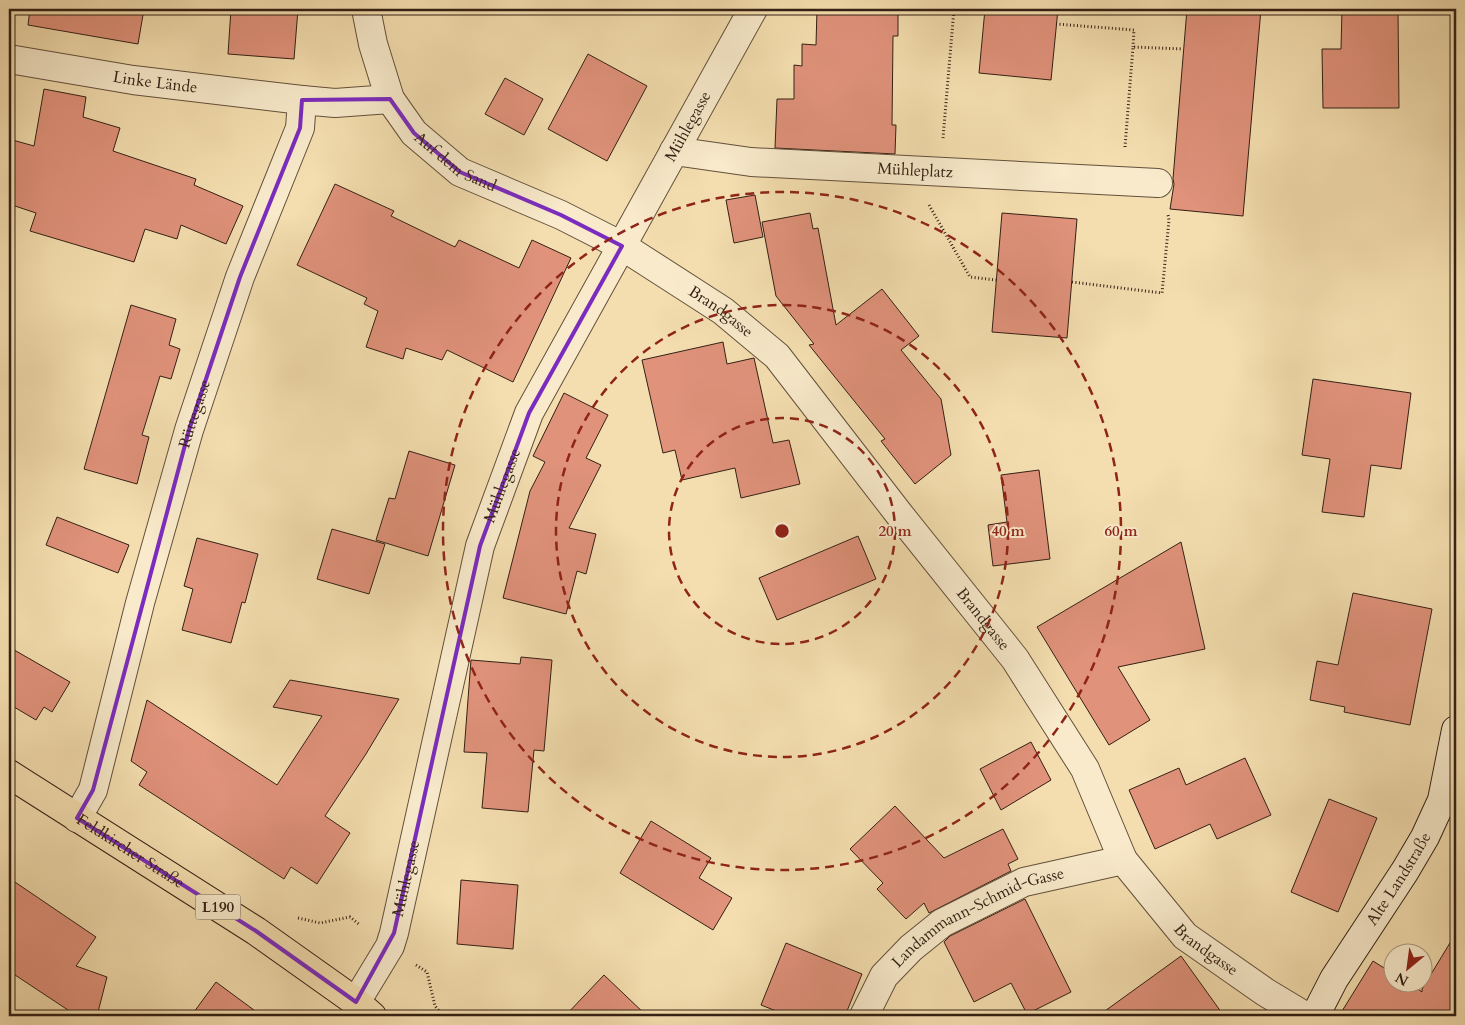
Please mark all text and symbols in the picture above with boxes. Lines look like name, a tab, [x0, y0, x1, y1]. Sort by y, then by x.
street label: Linke Lände	[111, 66, 199, 99]
street label: Mühlegasse	[659, 87, 716, 166]
street label: Auf dem Sand	[409, 127, 500, 197]
street label: Mühleplatz	[877, 158, 953, 183]
street label: Brandgasse	[684, 281, 758, 343]
street label: Rüttegasse	[173, 377, 216, 451]
street label: Mühlegasse	[479, 445, 526, 526]
text: 20 m	[878, 521, 912, 541]
text: 40 m	[991, 521, 1025, 541]
text: 60 m	[1104, 521, 1138, 541]
centre of rings	[773, 522, 791, 540]
street label: Brandgasse	[951, 583, 1015, 655]
street label: Feldkircher Straße	[72, 809, 189, 894]
street label: Alte Landstraße	[1361, 829, 1437, 930]
street label: Mühlegasse	[387, 838, 425, 919]
street label: Landammann-Schmid-Gasse	[887, 862, 1066, 973]
road number: L190	[196, 894, 240, 920]
street label: Brandgasse	[1168, 919, 1242, 981]
north arrow	[1382, 942, 1432, 992]
text: N	[1392, 968, 1412, 990]

